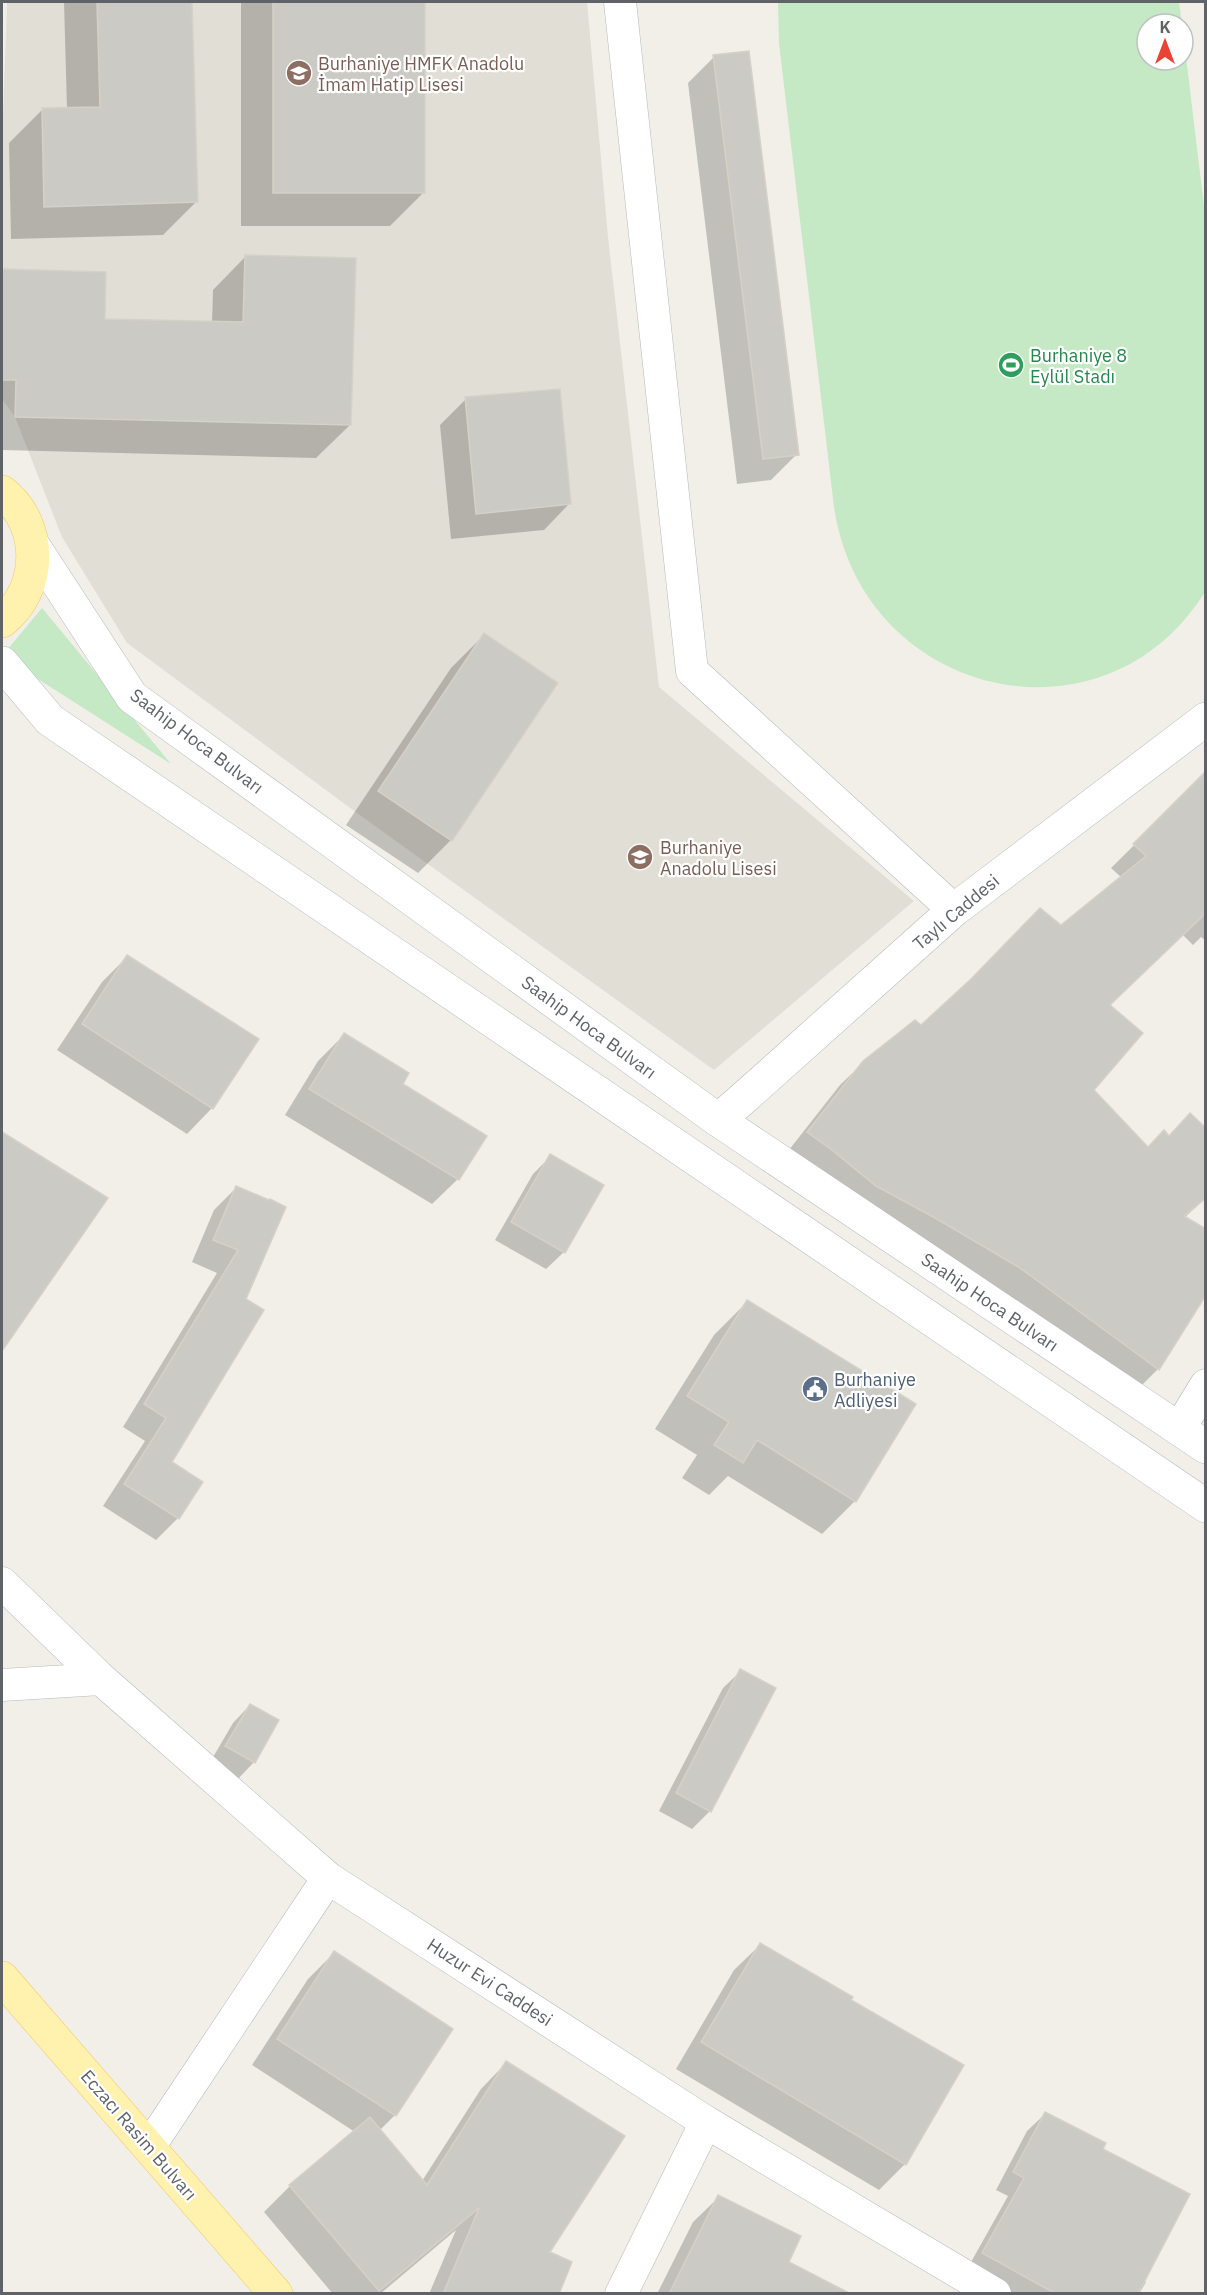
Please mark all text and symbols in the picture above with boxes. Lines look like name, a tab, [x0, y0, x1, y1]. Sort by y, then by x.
north arrow	[1135, 12, 1195, 72]
text: K	[1159, 17, 1171, 37]
place label: Burhaniye HMFK Anadolu İmam Hatip Lisesi	[318, 52, 524, 96]
school or university icon: Burhaniye HMFK Anadolu İmam Hatip Lisesi	[284, 58, 314, 88]
place label: Burhaniye 8 Eylül Stadı	[1030, 344, 1127, 388]
sports icon: Burhaniye 8 Eylül Stadı	[996, 350, 1026, 380]
street label: Saahip Hoca Bulvarı	[126, 683, 268, 799]
place label: Burhaniye Anadolu Lisesi	[660, 836, 777, 880]
school or university icon: Burhaniye Anadolu Lisesi	[625, 842, 655, 872]
street label: Taylı Caddesi	[908, 869, 1004, 955]
street label: Saahip Hoca Bulvarı	[517, 970, 661, 1084]
street label: Saahip Hoca Bulvarı	[917, 1247, 1063, 1357]
place label: Burhaniye Adliyesi	[834, 1368, 916, 1412]
public building icon: Burhaniye Adliyesi	[800, 1374, 830, 1404]
street label: Huzur Evi Caddesi	[423, 1933, 557, 2031]
street label: Eczacı Rasim Bulvarı	[76, 2065, 202, 2205]

